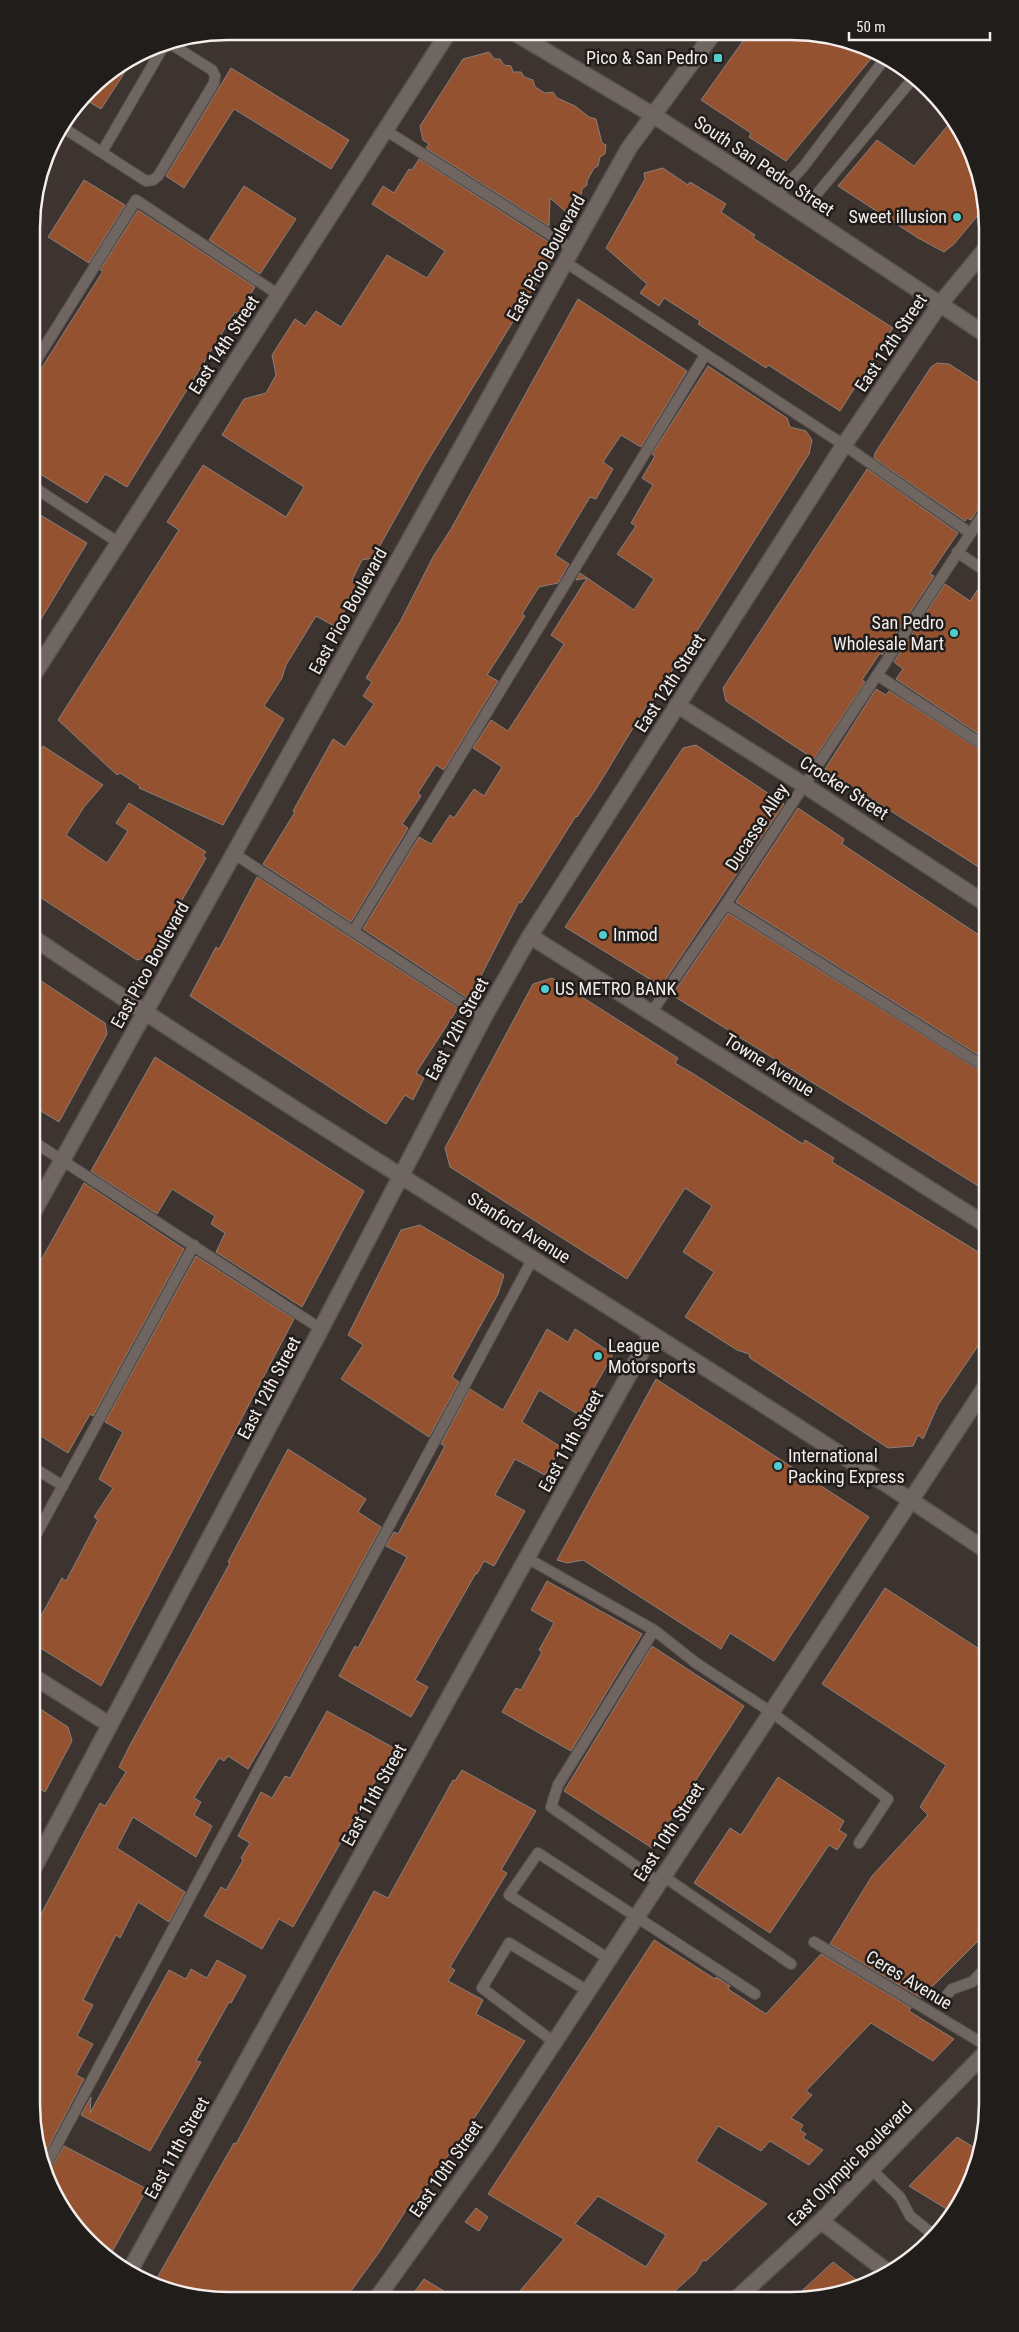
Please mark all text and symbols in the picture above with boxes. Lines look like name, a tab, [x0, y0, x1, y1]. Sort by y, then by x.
scale bar	[849, 10, 990, 42]
text: 50 m	[856, 18, 886, 36]
place label: Pico & San Pedro	[586, 47, 708, 68]
marker: Pico & San Pedro	[712, 52, 724, 64]
street label: South San Pedro Street	[690, 111, 838, 220]
street label: East Pico Boulevard	[502, 191, 589, 325]
place label: Sweet illusion	[848, 206, 947, 227]
marker: Sweet illusion	[951, 211, 963, 223]
street label: East 12th Street	[850, 290, 931, 396]
street label: East 14th Street	[184, 291, 263, 398]
street label: East Pico Boulevard	[304, 544, 391, 678]
place label: San Pedro Wholesale Mart	[833, 612, 944, 654]
marker: San Pedro Wholesale Mart	[948, 627, 960, 639]
street label: East 12th Street	[630, 629, 709, 736]
street label: Crocker Street	[796, 751, 892, 824]
street label: Ducasse Alley	[721, 779, 793, 874]
street label: East Pico Boulevard	[106, 898, 193, 1032]
place label: Inmod	[613, 924, 658, 945]
marker: Inmod	[597, 929, 609, 941]
street label: East 12th Street	[421, 974, 492, 1084]
place label: US METRO BANK	[555, 978, 677, 999]
marker: US METRO BANK	[539, 983, 551, 995]
street label: Towne Avenue	[720, 1029, 818, 1101]
street label: Stanford Avenue	[464, 1188, 574, 1267]
street label: East 12th Street	[233, 1333, 304, 1443]
place label: League Motorsports	[608, 1335, 696, 1377]
marker: League Motorsports	[592, 1350, 604, 1362]
street label: East 11th Street	[534, 1386, 607, 1495]
place label: International Packing Express	[788, 1445, 905, 1487]
marker: International Packing Express	[772, 1460, 784, 1472]
street label: East 11th Street	[337, 1740, 410, 1849]
street label: East 10th Street	[629, 1778, 708, 1885]
street label: Ceres Avenue	[862, 1946, 956, 2013]
street label: East 11th Street	[140, 2093, 213, 2202]
street label: East Olympic Boulevard	[783, 2097, 916, 2230]
street label: East 10th Street	[404, 2116, 487, 2221]

